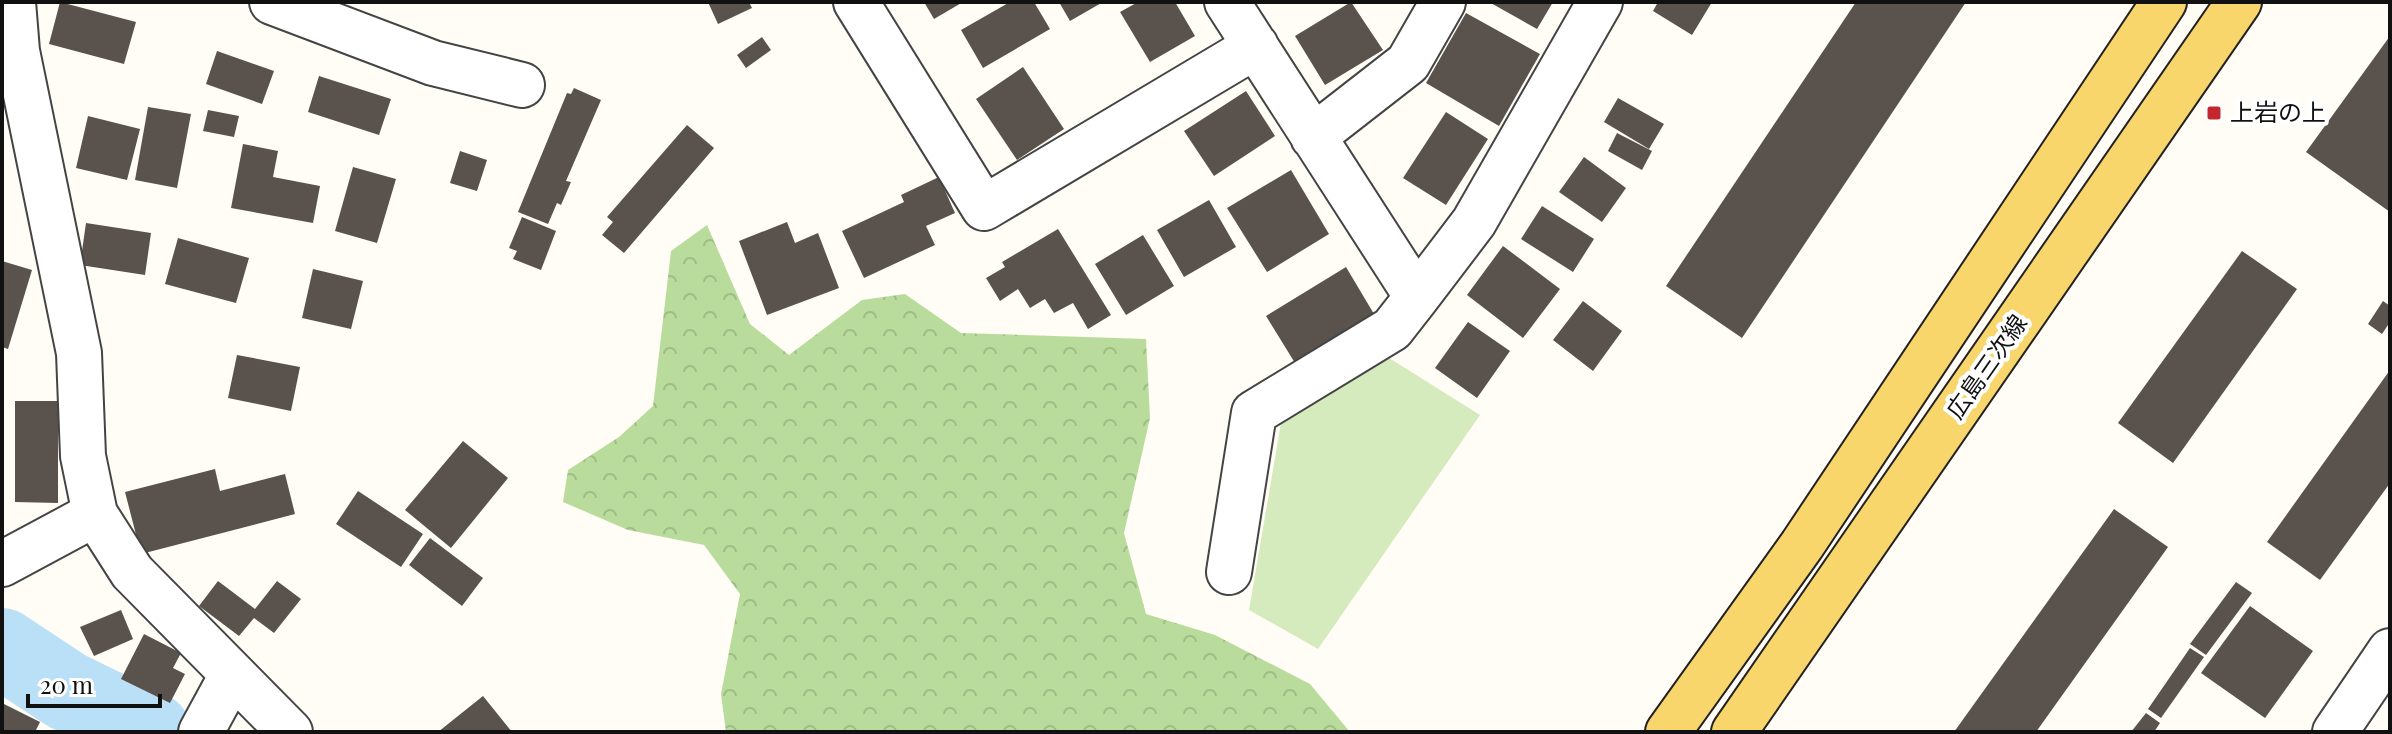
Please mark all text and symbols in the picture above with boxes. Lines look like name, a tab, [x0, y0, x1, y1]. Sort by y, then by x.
place label: 上岩の上	[2230, 95, 2326, 127]
marker: 上岩の上	[2205, 104, 2223, 122]
street label: 広島三次線	[1938, 308, 2033, 424]
scale bar	[28, 658, 160, 708]
text: 20 m	[40, 668, 93, 700]

